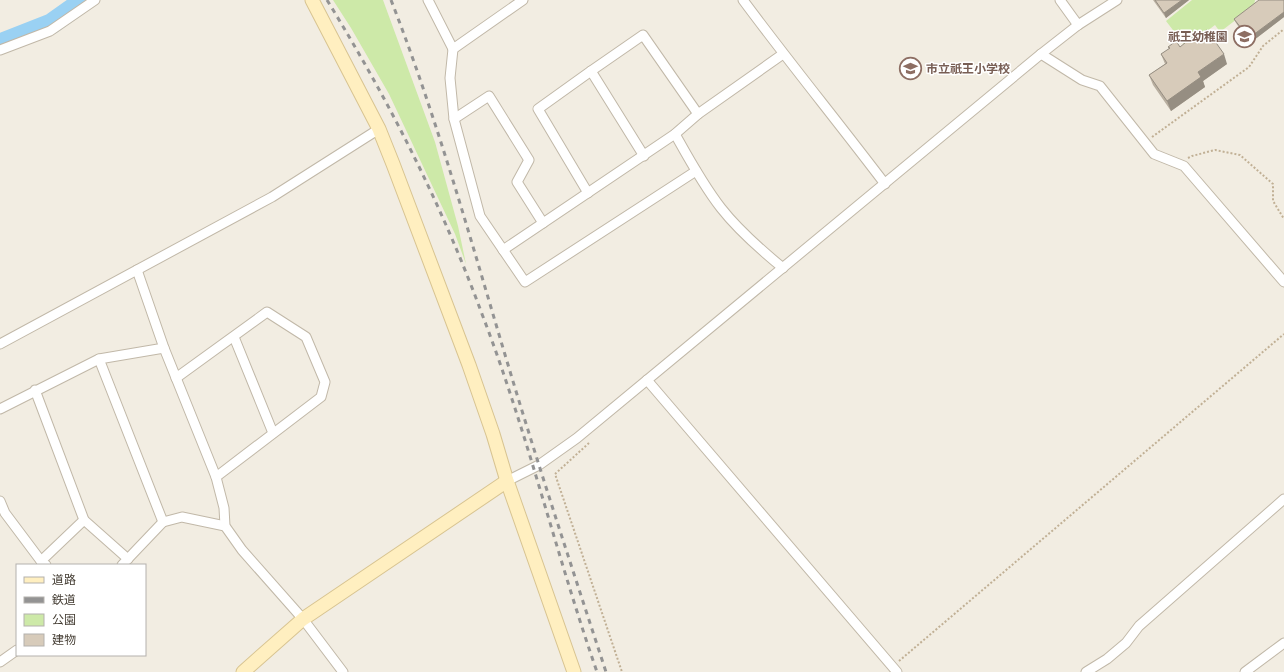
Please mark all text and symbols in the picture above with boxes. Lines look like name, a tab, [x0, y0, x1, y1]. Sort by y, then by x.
school or university icon: 祇王幼稚園	[1231, 23, 1257, 49]
place label: 祇王幼稚園	[1168, 29, 1228, 44]
school or university icon: 市立祇王小学校	[897, 55, 923, 81]
place label: 市立祇王小学校	[926, 61, 1010, 76]
legend	[16, 564, 146, 656]
text: 道路	[52, 572, 76, 587]
text: 鉄道	[52, 592, 76, 607]
text: 公園	[52, 612, 76, 627]
text: 建物	[52, 632, 76, 647]

